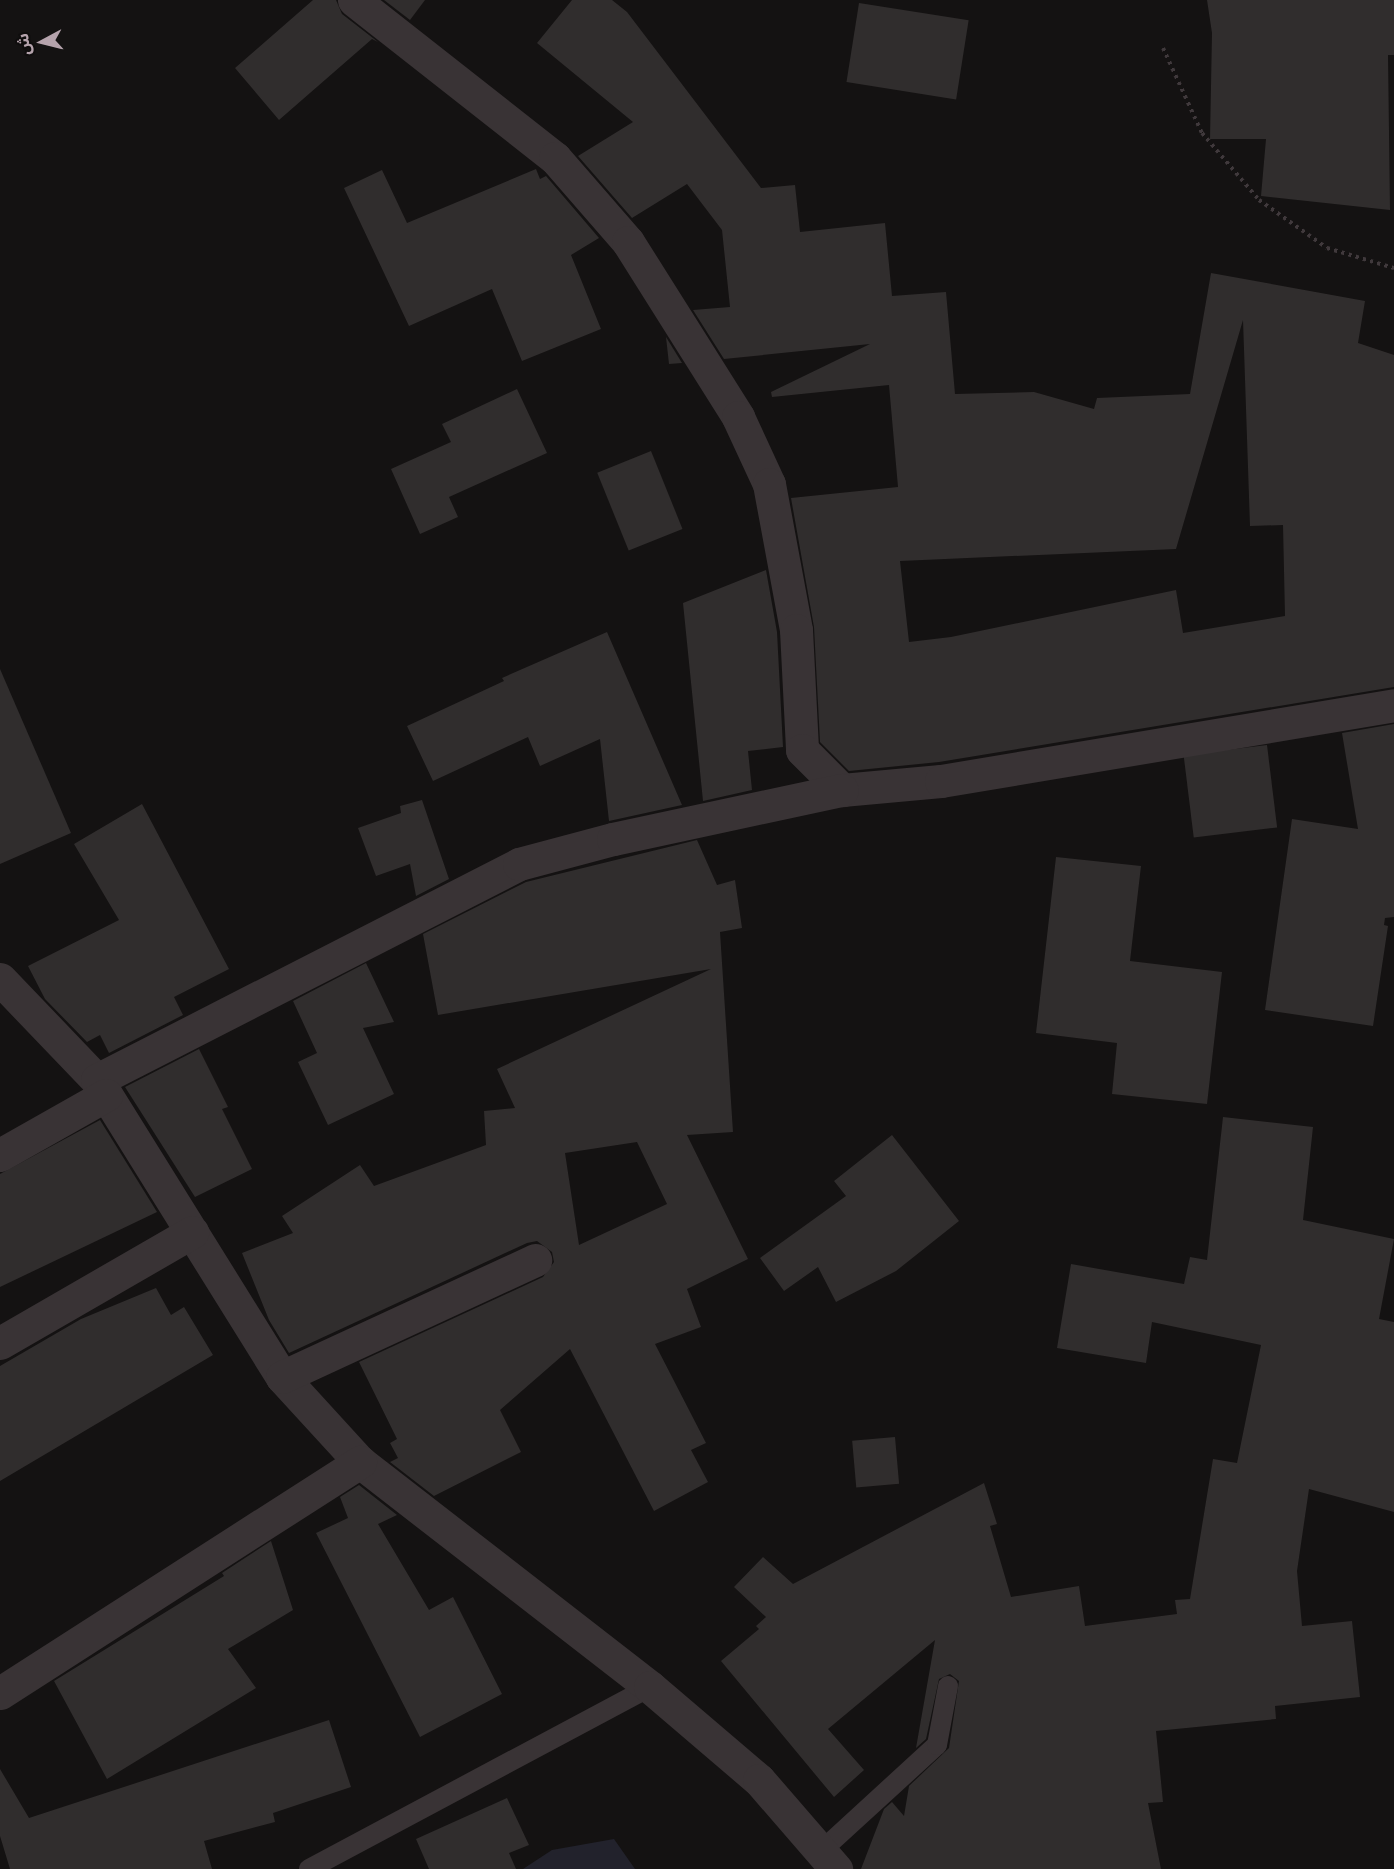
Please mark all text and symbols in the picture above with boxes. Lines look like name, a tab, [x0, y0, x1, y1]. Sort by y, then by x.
north arrow	[12, 12, 72, 72]
text: ش	[12, 32, 36, 56]

